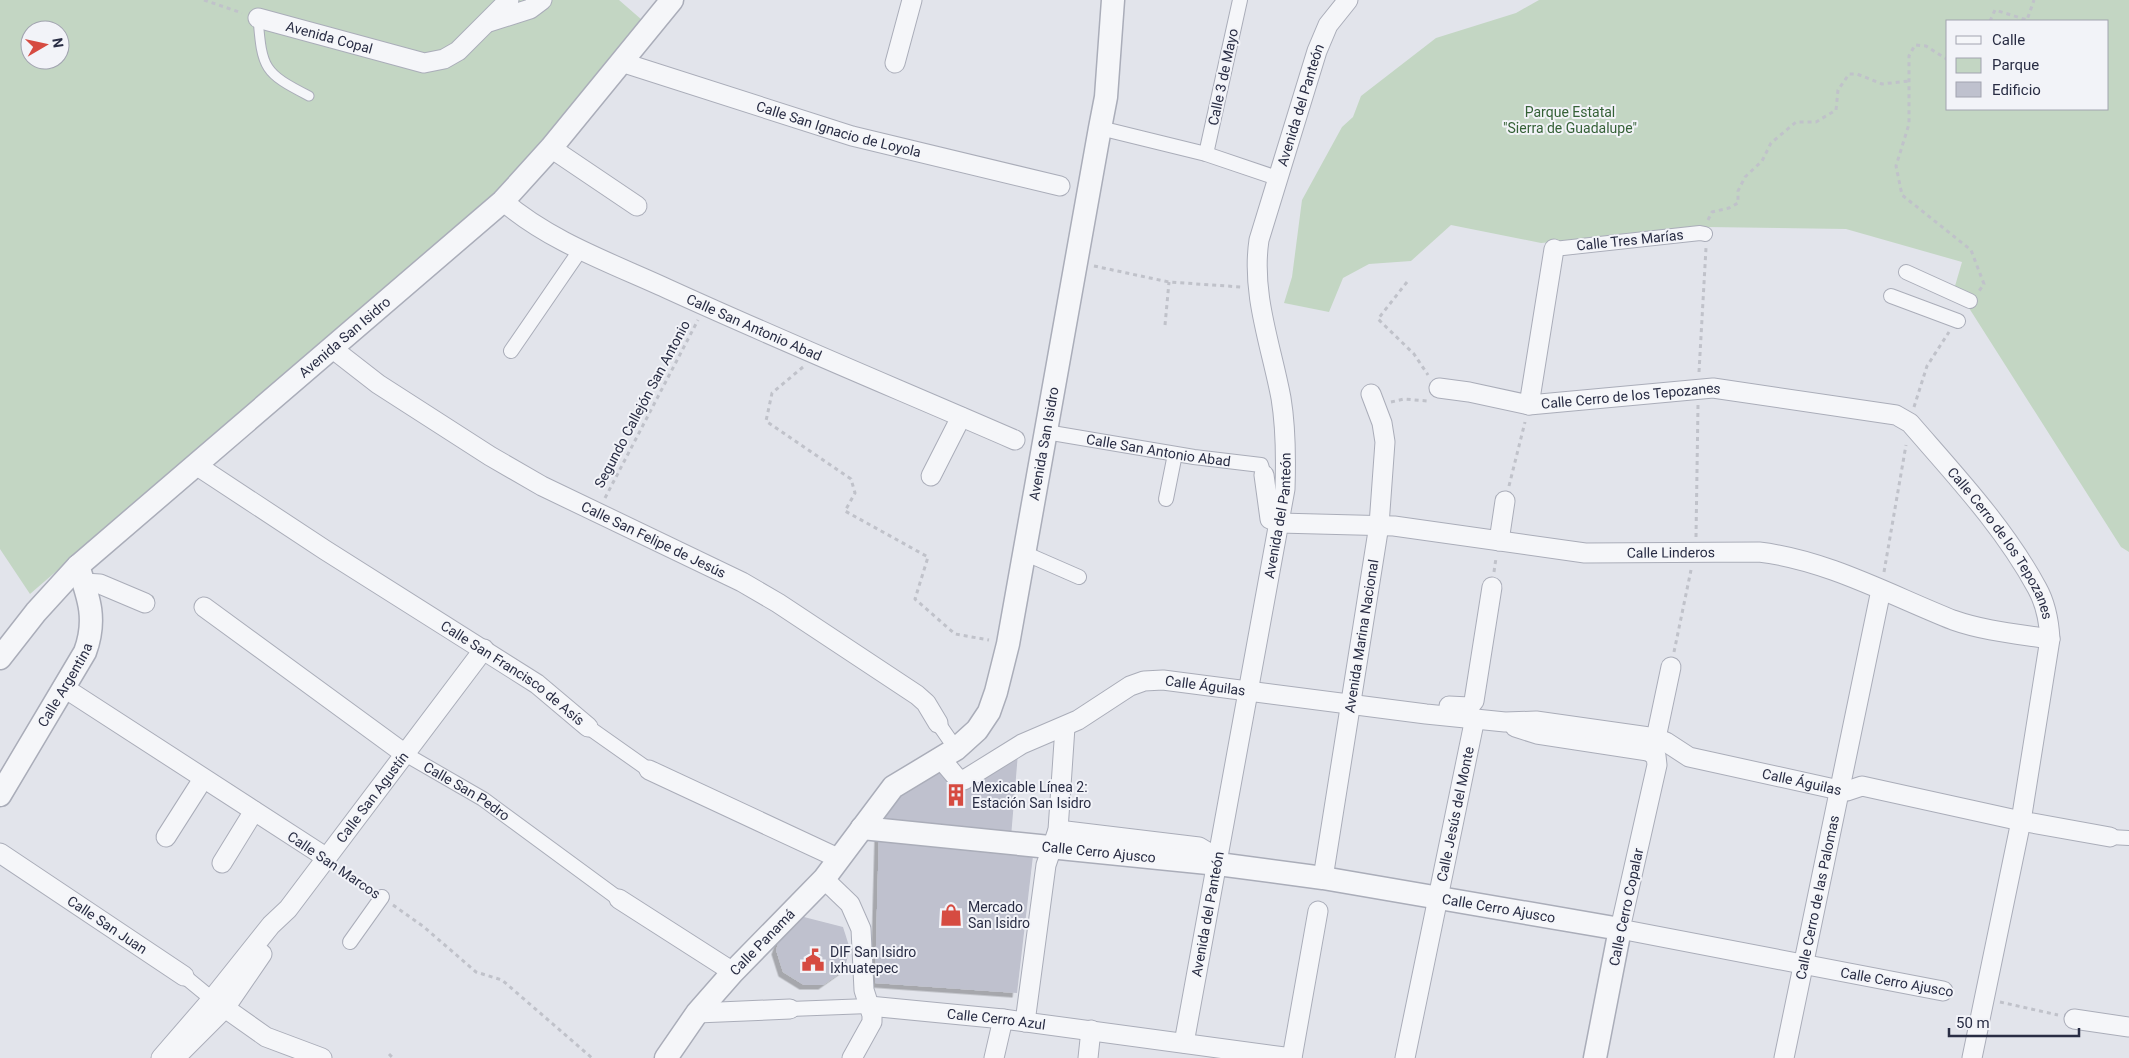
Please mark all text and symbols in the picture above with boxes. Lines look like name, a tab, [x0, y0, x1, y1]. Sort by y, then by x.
street label: Avenida Copal	[284, 18, 375, 57]
north arrow	[20, 20, 70, 70]
legend	[1946, 20, 2109, 110]
street label: Calle 3 de Mayo	[1205, 27, 1241, 127]
text: Calle	[1992, 31, 2025, 49]
text: N	[49, 37, 67, 49]
street label: Avenida del Panteón	[1274, 41, 1327, 168]
text: Parque	[1992, 56, 2039, 74]
text: Edificio	[1992, 81, 2041, 99]
street label: Calle San Ignacio de Loyola	[754, 98, 923, 160]
park label: Parque Estatal "Sierra de Guadalupe"	[1503, 104, 1637, 136]
street label: Calle Tres Marías	[1576, 226, 1684, 254]
street label: Calle San Antonio Abad	[684, 291, 824, 364]
street label: Avenida San Isidro	[296, 294, 393, 381]
street label: Segundo Callejón San Antonio	[591, 317, 693, 491]
street label: Calle Cerro de los Tepozanes	[1540, 380, 1722, 412]
street label: Avenida San Isidro	[1026, 386, 1062, 502]
street label: Calle San Antonio Abad	[1085, 431, 1232, 469]
street label: Avenida del Panteón	[1261, 452, 1294, 580]
street label: Calle Cerro de los Tepozanes	[1944, 464, 2056, 621]
street label: Calle San Felipe de Jesús	[579, 498, 729, 581]
street label: Calle Linderos	[1627, 544, 1715, 561]
street label: Avenida Marina Nacional	[1341, 558, 1381, 714]
street label: Calle San Francisco de Asís	[438, 617, 588, 729]
street label: Calle Argentina	[34, 641, 96, 730]
street label: Calle Águilas	[1164, 672, 1246, 699]
street label: Calle Jesús del Monte	[1434, 745, 1477, 883]
street label: Calle San Agustín	[333, 749, 412, 846]
street label: Calle San Pedro	[421, 758, 513, 824]
street label: Calle Águilas	[1761, 765, 1843, 798]
place label: Mexicable Línea 2: Estación San Isidro	[972, 779, 1091, 811]
building icon: Mexicable Línea 2: Estación San Isidro	[943, 782, 969, 808]
street label: Calle Cerro de las Palomas	[1792, 814, 1842, 981]
street label: Calle San Marcos	[285, 828, 383, 902]
street label: Calle Cerro Ajusco	[1041, 838, 1157, 866]
street label: Calle Cerro Copalar	[1606, 846, 1646, 967]
street label: Avenida del Panteón	[1188, 850, 1227, 978]
street label: Calle Cerro Ajusco	[1441, 891, 1557, 926]
street label: Calle San Juan	[64, 892, 150, 957]
place label: Mercado San Isidro	[968, 899, 1030, 931]
shop icon: Mercado San Isidro	[938, 902, 964, 928]
street label: Calle Panamá	[726, 906, 798, 979]
place label: DIF San Isidro Ixhuatepec	[830, 944, 916, 976]
public building icon: DIF San Isidro Ixhuatepec	[800, 947, 826, 973]
street label: Calle Cerro Ajusco	[1839, 964, 1955, 1000]
street label: Calle Cerro Azul	[946, 1006, 1047, 1033]
scale bar	[1949, 1006, 2079, 1038]
text: 50 m	[1956, 1014, 1990, 1032]

